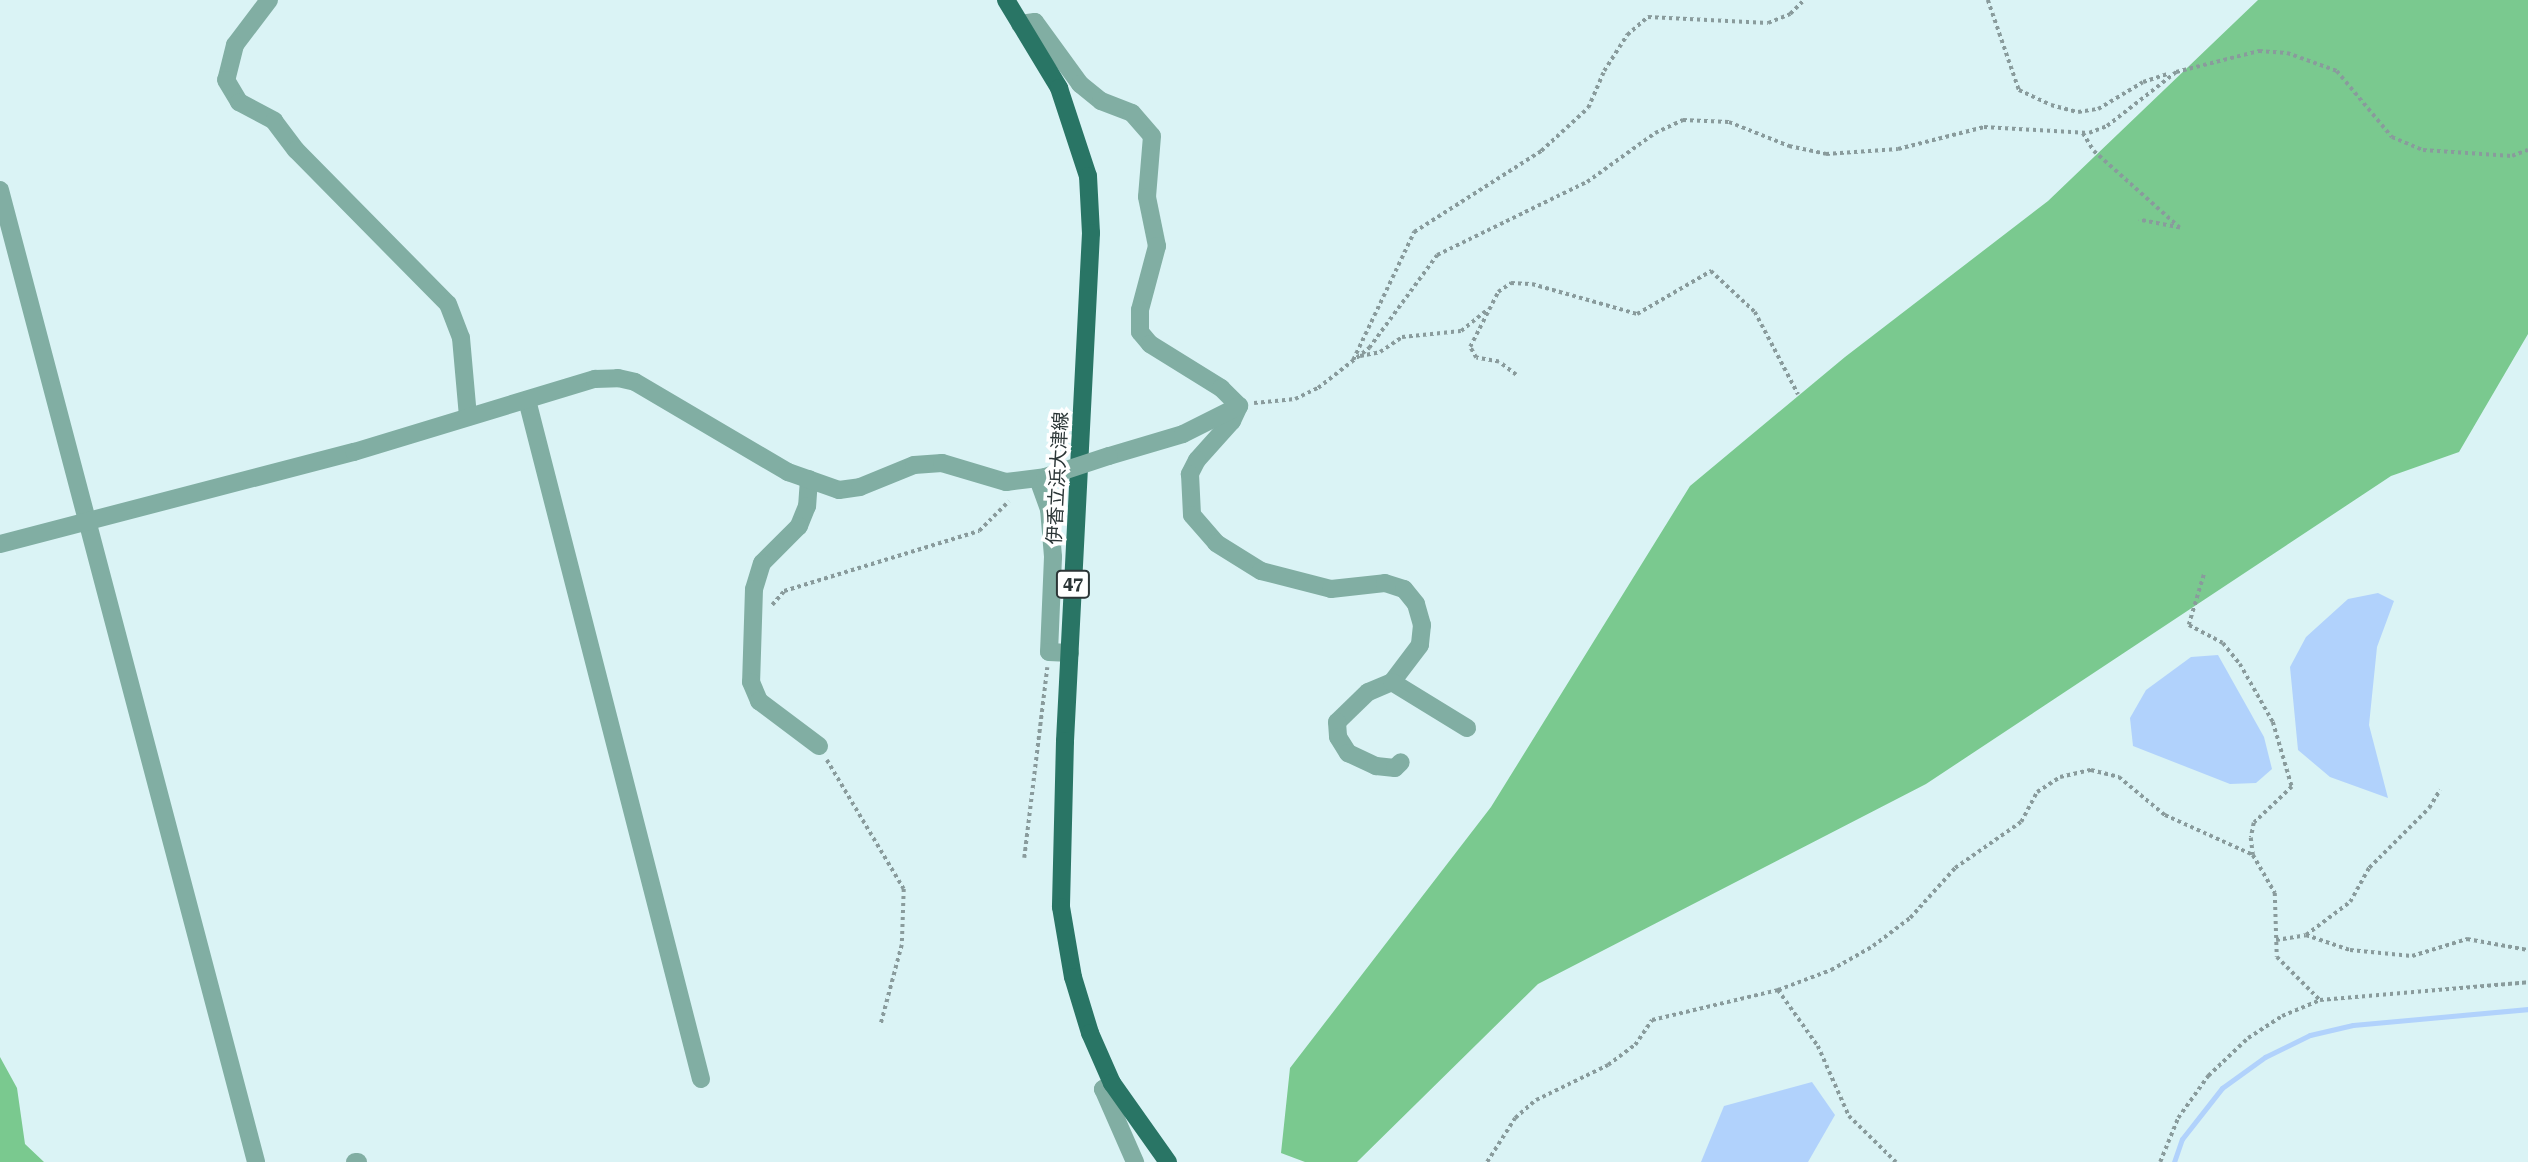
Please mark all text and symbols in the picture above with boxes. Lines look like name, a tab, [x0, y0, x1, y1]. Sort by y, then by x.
street label: 伊香立浜大津線	[1043, 411, 1073, 545]
road number: 47	[1056, 570, 1090, 598]

